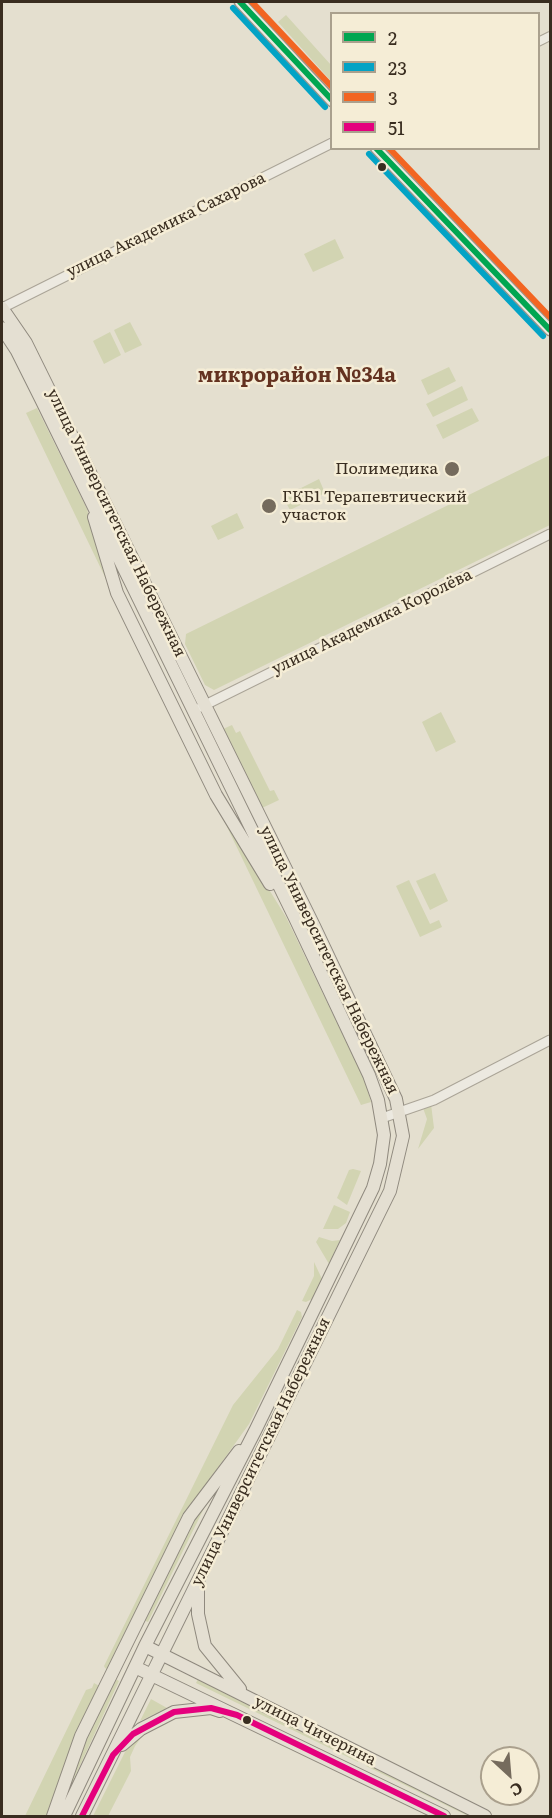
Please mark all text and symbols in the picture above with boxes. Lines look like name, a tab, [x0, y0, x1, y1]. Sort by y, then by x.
legend	[330, 12, 540, 150]
text: 2	[388, 24, 397, 51]
text: 23	[388, 54, 407, 81]
text: 3	[388, 84, 398, 111]
text: 51	[388, 114, 404, 141]
unlabelled marker	[376, 161, 388, 173]
street label: улица Академика Сахарова	[63, 168, 269, 282]
district label: микрорайон №34а	[198, 364, 396, 388]
street label: улица Университетская Набережная	[42, 386, 190, 660]
place label: Полимедика	[335, 459, 438, 479]
marker: Полимедика	[443, 460, 461, 478]
place label: ГКБ1 Терапевтический участок	[282, 487, 467, 525]
marker: ГКБ1 Терапевтический участок	[260, 497, 278, 515]
street label: улица Академика Королёва	[269, 565, 475, 679]
street label: улица Университетская Набережная	[255, 823, 403, 1097]
street label: улица Университетская Набережная	[187, 1315, 335, 1589]
street label: улица Чичерина	[251, 1692, 379, 1770]
unlabelled marker	[241, 1714, 253, 1726]
north arrow	[480, 1746, 540, 1806]
text: С	[507, 1777, 527, 1804]

